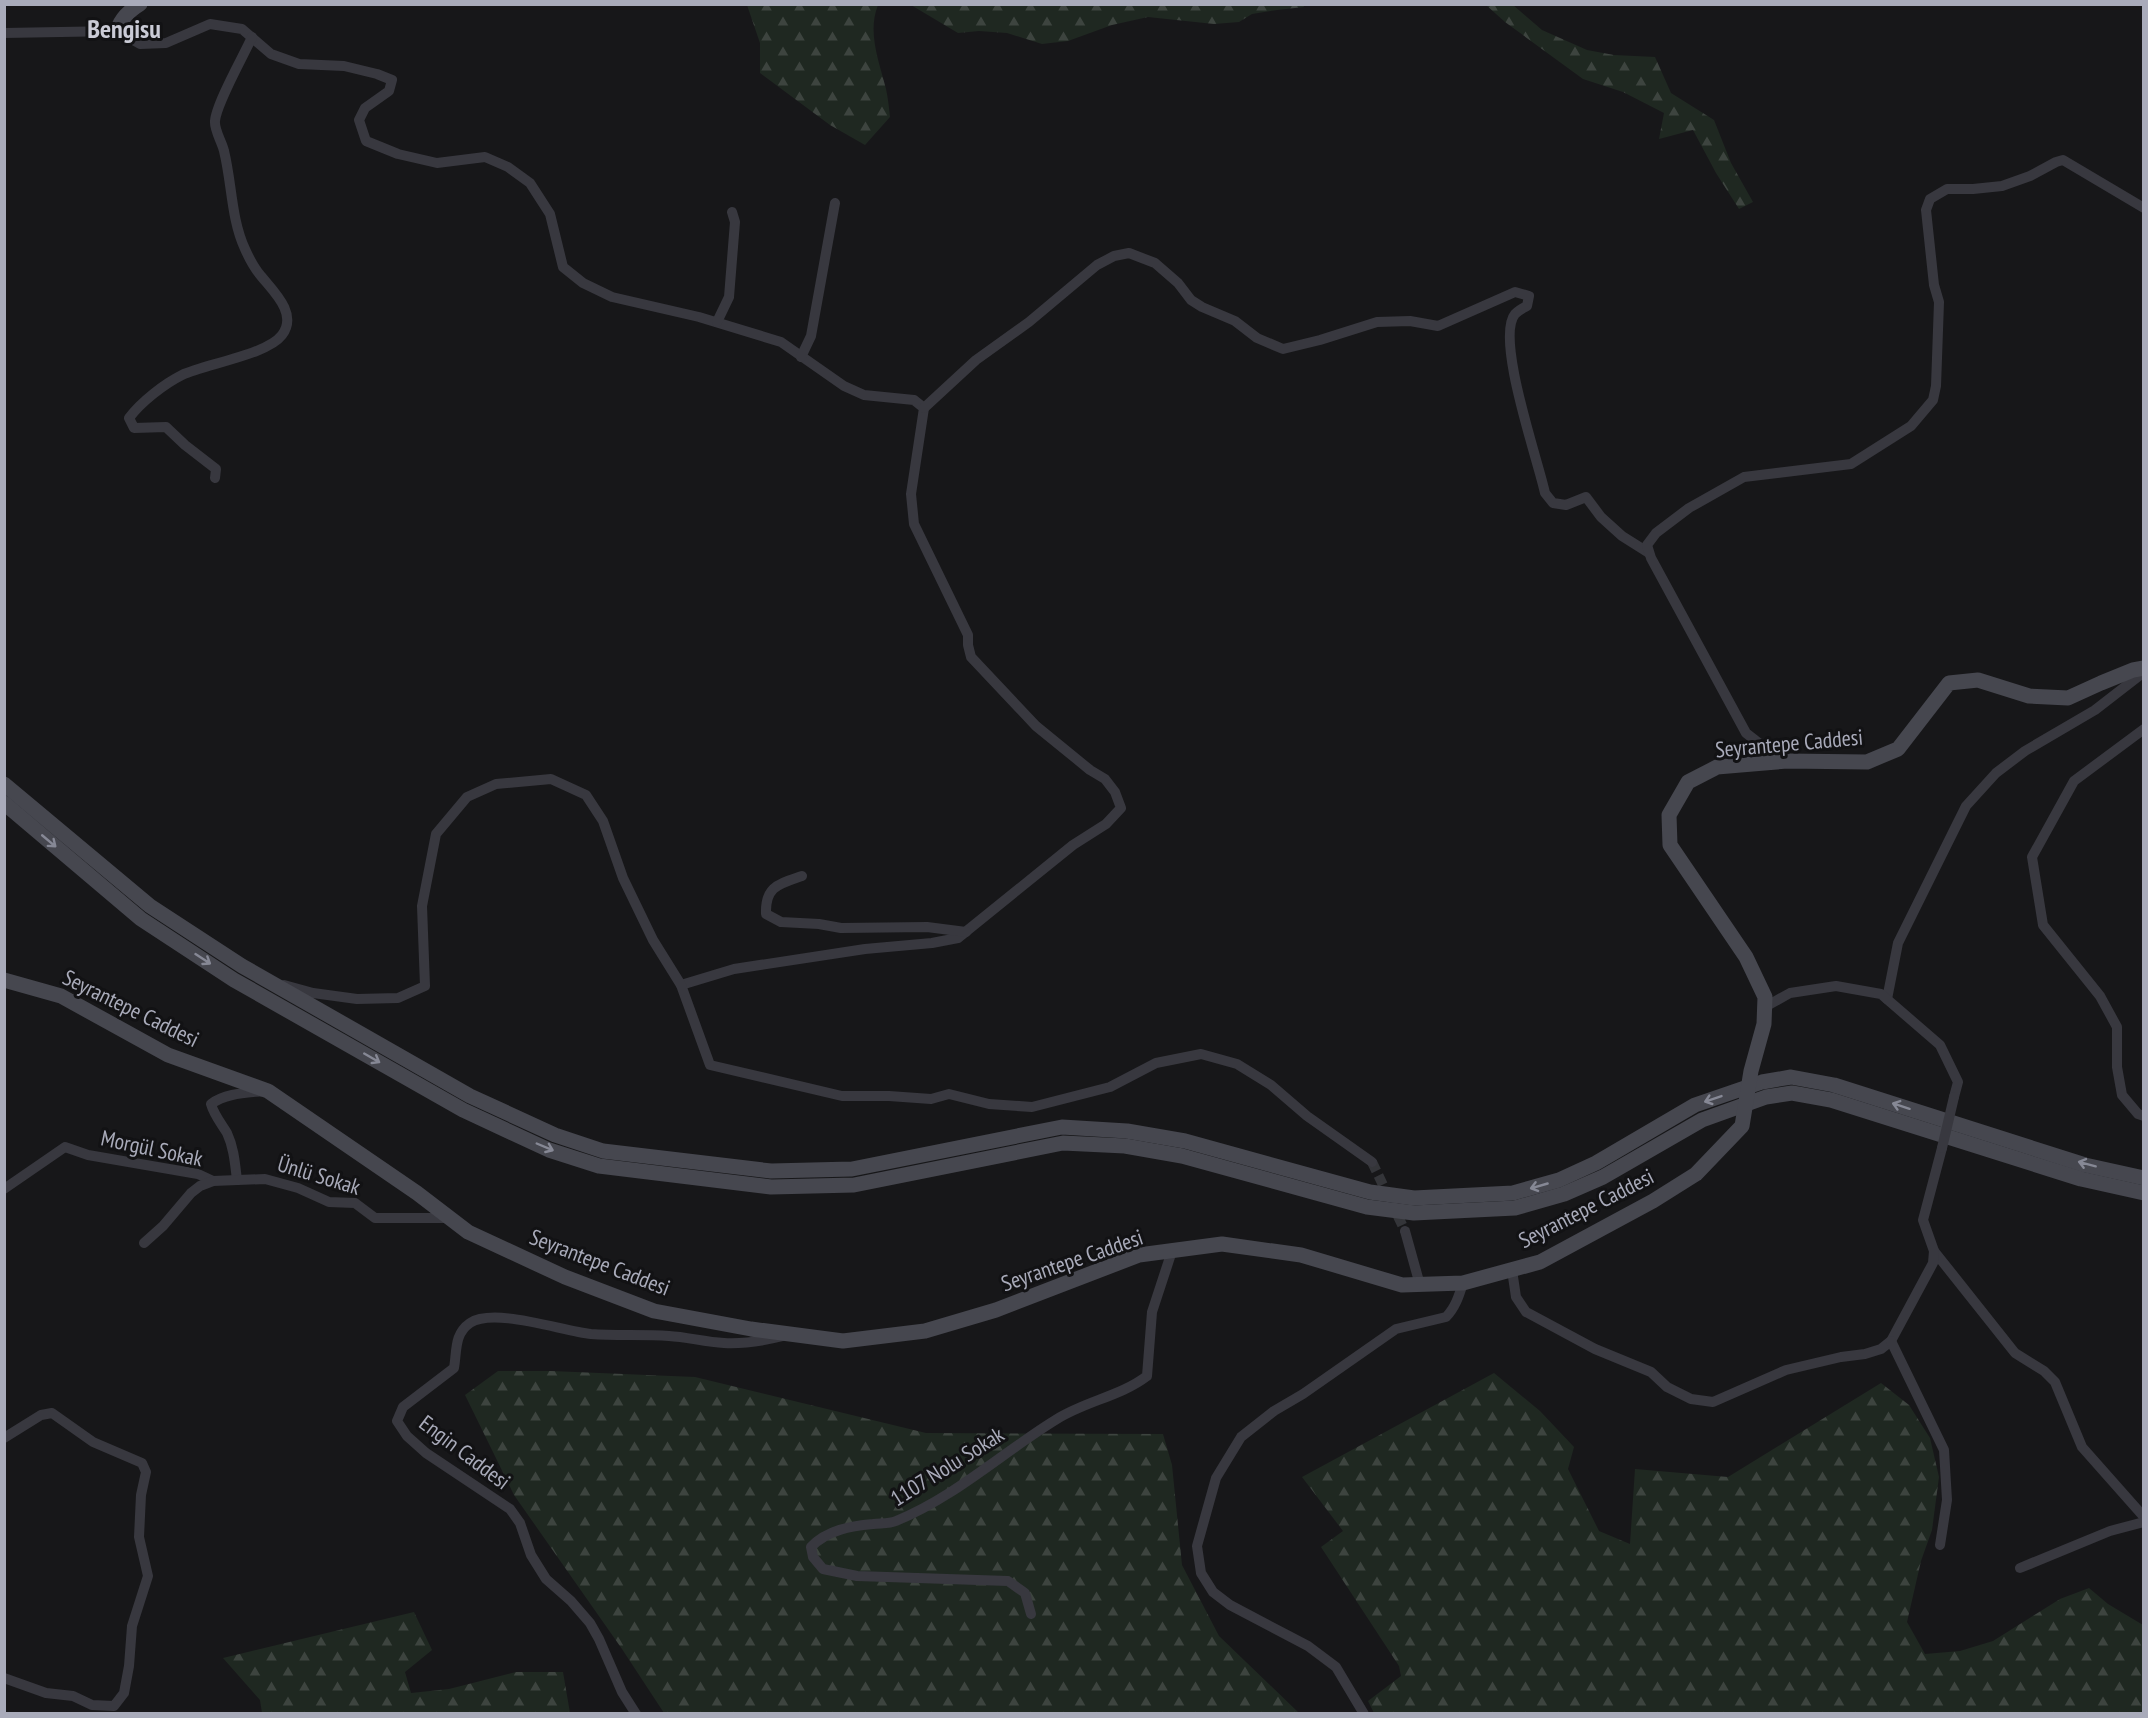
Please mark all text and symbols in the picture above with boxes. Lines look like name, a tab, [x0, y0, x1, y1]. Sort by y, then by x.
district label: Bengisu	[87, 12, 161, 45]
street label: Seyrantepe Caddesi	[1714, 723, 1864, 763]
one-way arrow	[41, 834, 57, 847]
one-way arrow	[194, 954, 211, 966]
street label: Seyrantepe Caddesi	[58, 963, 204, 1053]
one-way arrow	[363, 1052, 380, 1064]
one-way arrow	[1704, 1095, 1723, 1106]
one-way arrow	[1892, 1100, 1911, 1111]
street label: Morgül Sokak	[99, 1124, 206, 1173]
one-way arrow	[535, 1142, 553, 1153]
street label: Ünlü Sokak	[274, 1149, 364, 1201]
one-way arrow	[2077, 1158, 2096, 1170]
street label: Seyrantepe Caddesi	[1514, 1162, 1658, 1254]
one-way arrow	[1530, 1180, 1549, 1192]
street label: Seyrantepe Caddesi	[526, 1222, 674, 1302]
street label: Seyrantepe Caddesi	[997, 1223, 1147, 1297]
street label: Engin Caddesi	[414, 1409, 516, 1495]
street label: 1107 Nolu Sokak	[885, 1420, 1009, 1512]

